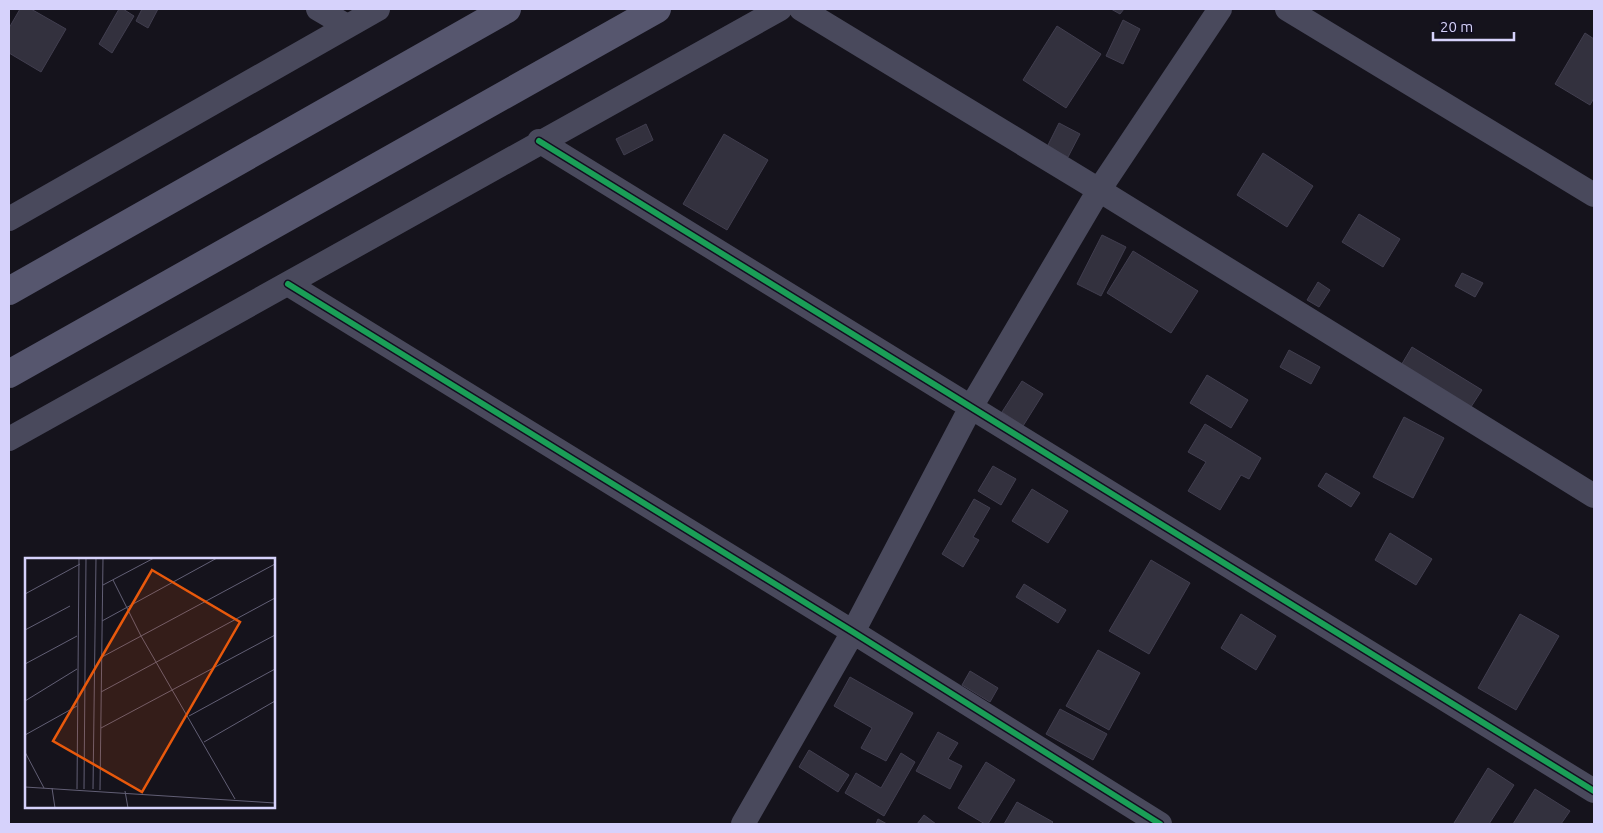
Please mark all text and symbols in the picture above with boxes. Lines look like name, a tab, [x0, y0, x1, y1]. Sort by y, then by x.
scale bar	[1433, 10, 1514, 42]
text: 20 m	[1440, 18, 1473, 35]
inset map	[25, 558, 275, 808]

